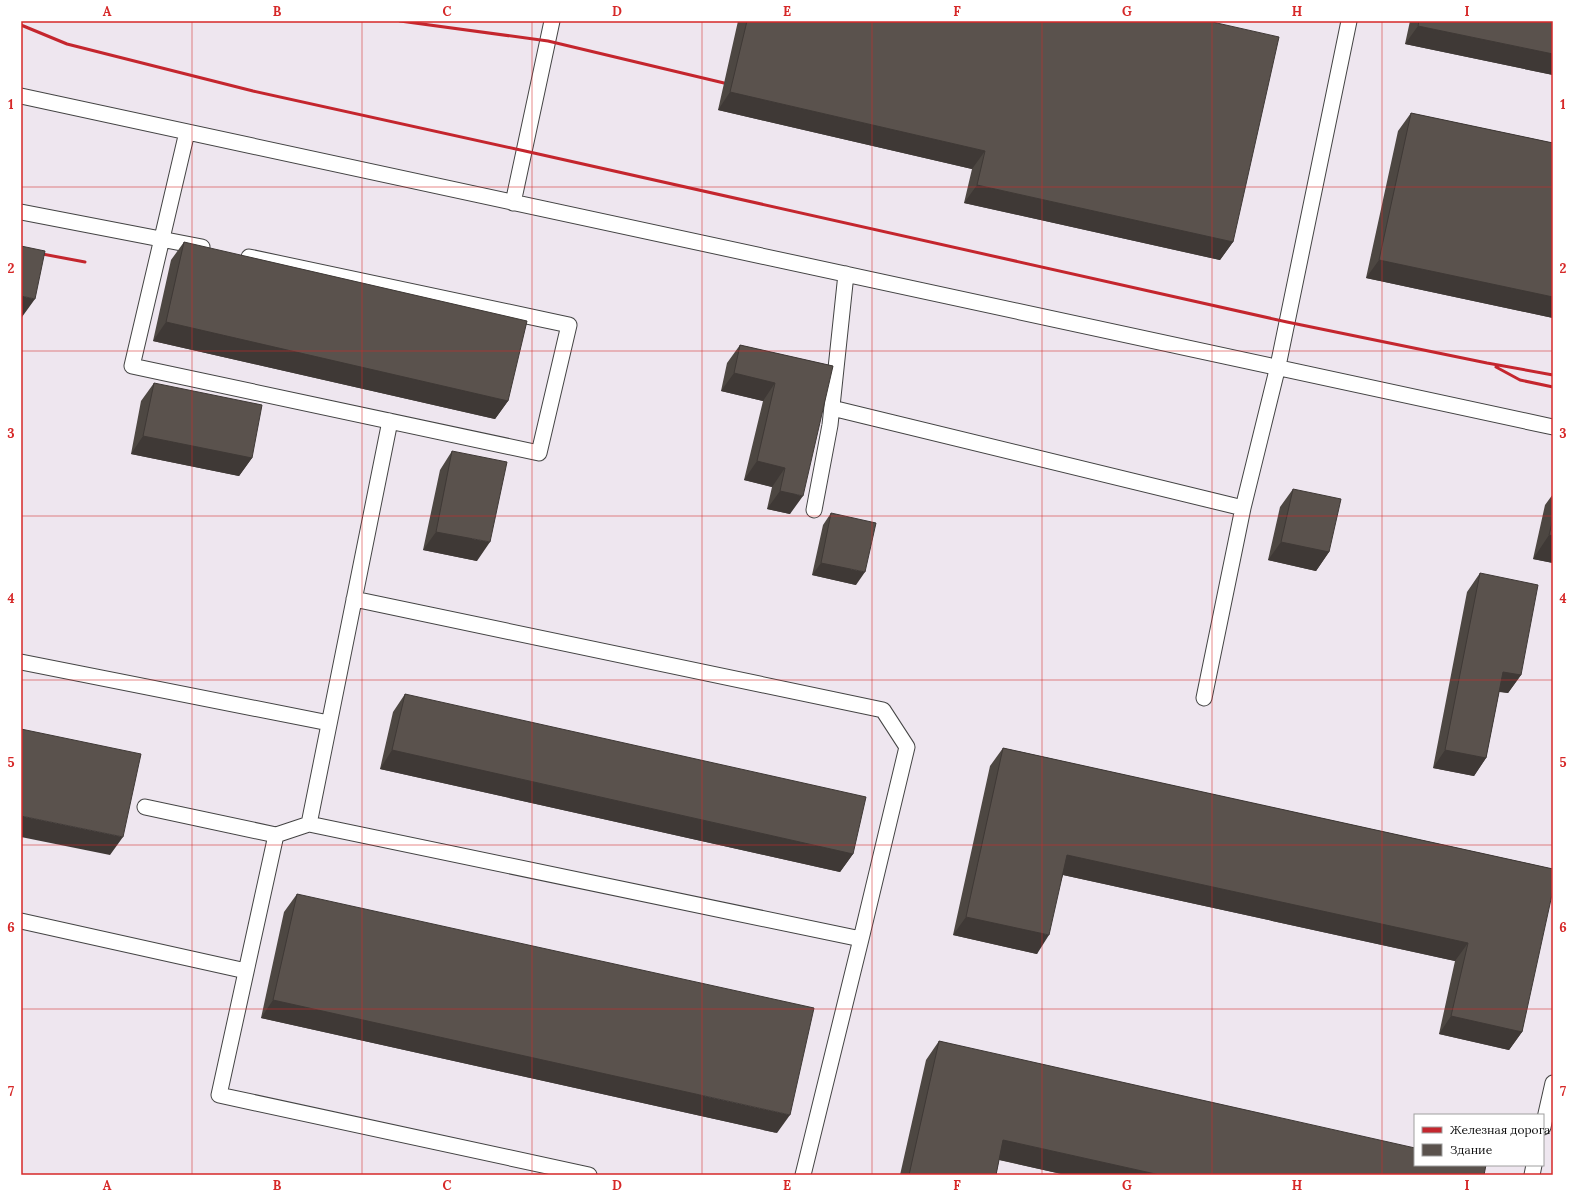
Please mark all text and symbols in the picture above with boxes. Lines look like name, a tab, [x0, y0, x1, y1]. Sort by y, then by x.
text: A	[103, 3, 112, 20]
text: B	[273, 3, 282, 20]
text: C	[443, 3, 452, 20]
text: D	[612, 3, 622, 20]
text: E	[783, 3, 791, 20]
text: F	[953, 3, 961, 20]
text: G	[1122, 3, 1132, 20]
text: H	[1292, 3, 1302, 20]
text: I	[1464, 3, 1470, 20]
text: 1	[8, 96, 14, 113]
text: 1	[1560, 96, 1566, 113]
text: 2	[8, 260, 15, 277]
text: 2	[1560, 260, 1567, 277]
text: 3	[7, 425, 15, 442]
text: 3	[1559, 425, 1567, 442]
text: 4	[7, 590, 15, 607]
text: 4	[1559, 590, 1567, 607]
text: 5	[7, 754, 15, 771]
text: 5	[1559, 754, 1567, 771]
text: 6	[7, 919, 15, 936]
text: 6	[1559, 919, 1567, 936]
text: 7	[8, 1083, 14, 1100]
text: 7	[1560, 1083, 1566, 1100]
legend	[1414, 1114, 1544, 1166]
text: Железная дорога	[1450, 1122, 1550, 1137]
text: Здание	[1450, 1142, 1493, 1157]
text: A	[103, 1177, 112, 1194]
text: B	[273, 1177, 282, 1194]
text: C	[443, 1177, 452, 1194]
text: D	[612, 1177, 622, 1194]
text: E	[783, 1177, 791, 1194]
text: F	[953, 1177, 961, 1194]
text: G	[1122, 1177, 1132, 1194]
text: H	[1292, 1177, 1302, 1194]
text: I	[1464, 1177, 1470, 1194]

